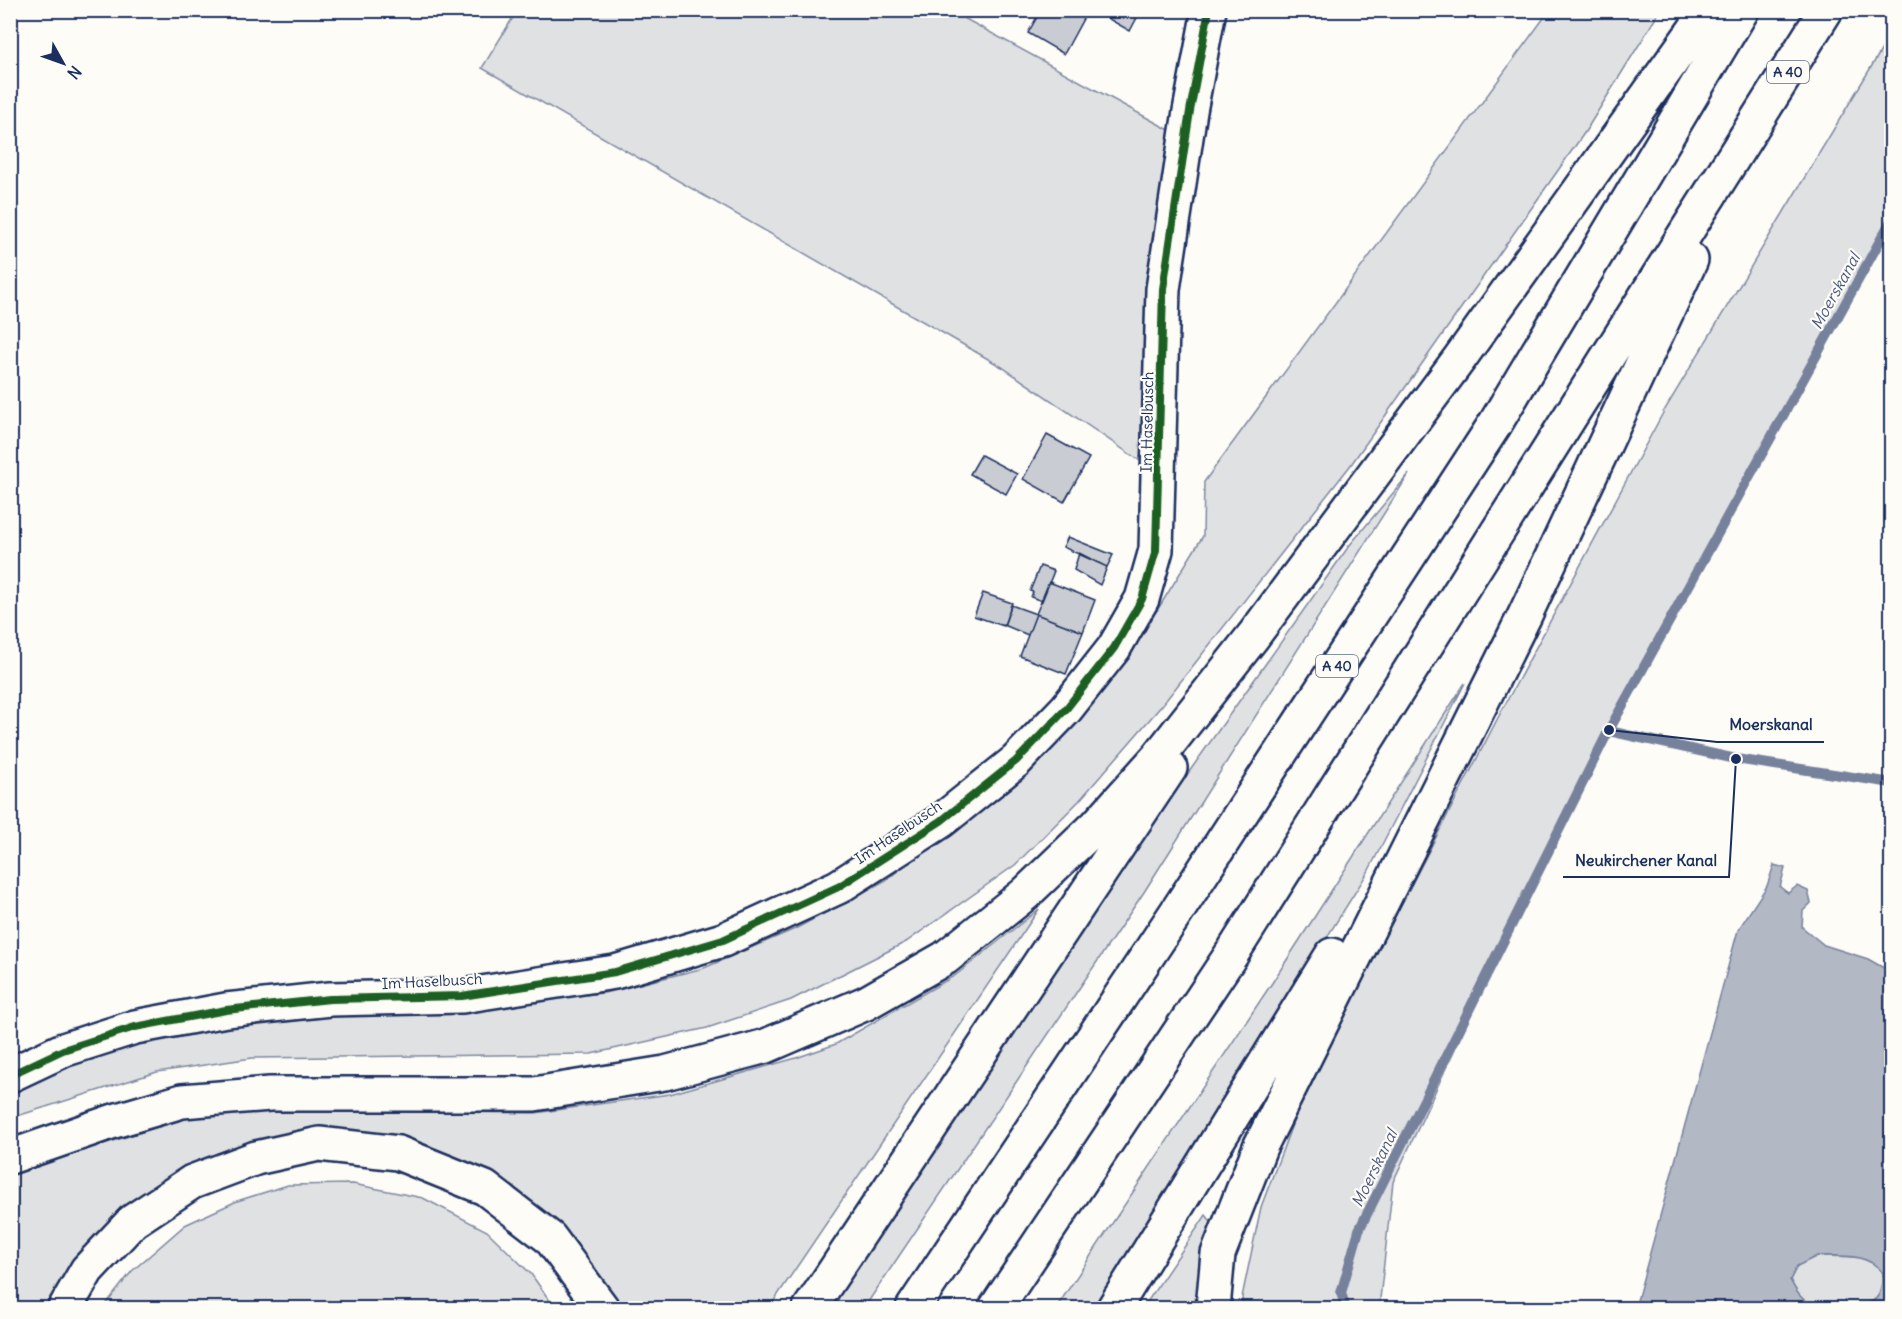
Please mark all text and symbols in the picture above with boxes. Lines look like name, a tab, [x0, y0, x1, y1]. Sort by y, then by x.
north arrow	[33, 33, 93, 93]
road number: A 40	[1767, 61, 1809, 83]
text: N	[63, 62, 86, 83]
water label: Moerskanal	[1806, 248, 1865, 332]
street label: Im Haselbusch	[1137, 371, 1157, 473]
road number: A 40	[1316, 655, 1358, 677]
callout: Moerskanal	[1717, 708, 1824, 742]
text: Moerskanal	[1729, 714, 1813, 734]
street label: Im Haselbusch	[851, 796, 945, 868]
callout: Neukirchener Kanal	[1563, 843, 1729, 877]
text: Neukirchener Kanal	[1575, 850, 1717, 870]
street label: Im Haselbusch	[381, 969, 483, 993]
water label: Moerskanal	[1347, 1124, 1402, 1210]

